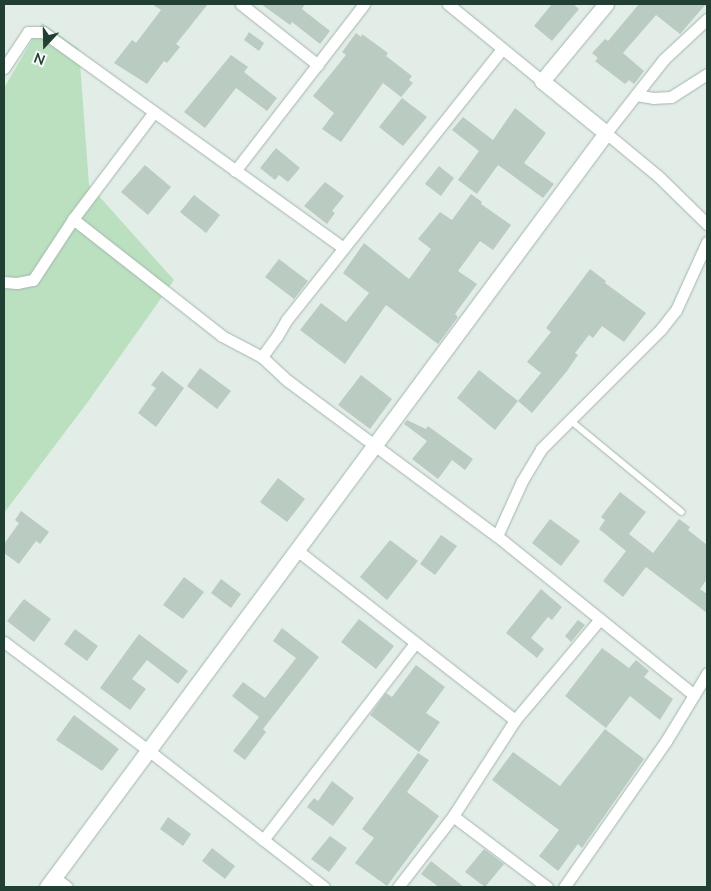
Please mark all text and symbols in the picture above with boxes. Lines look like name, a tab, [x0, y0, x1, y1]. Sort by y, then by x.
north arrow	[20, 20, 70, 70]
text: N	[31, 49, 48, 69]

